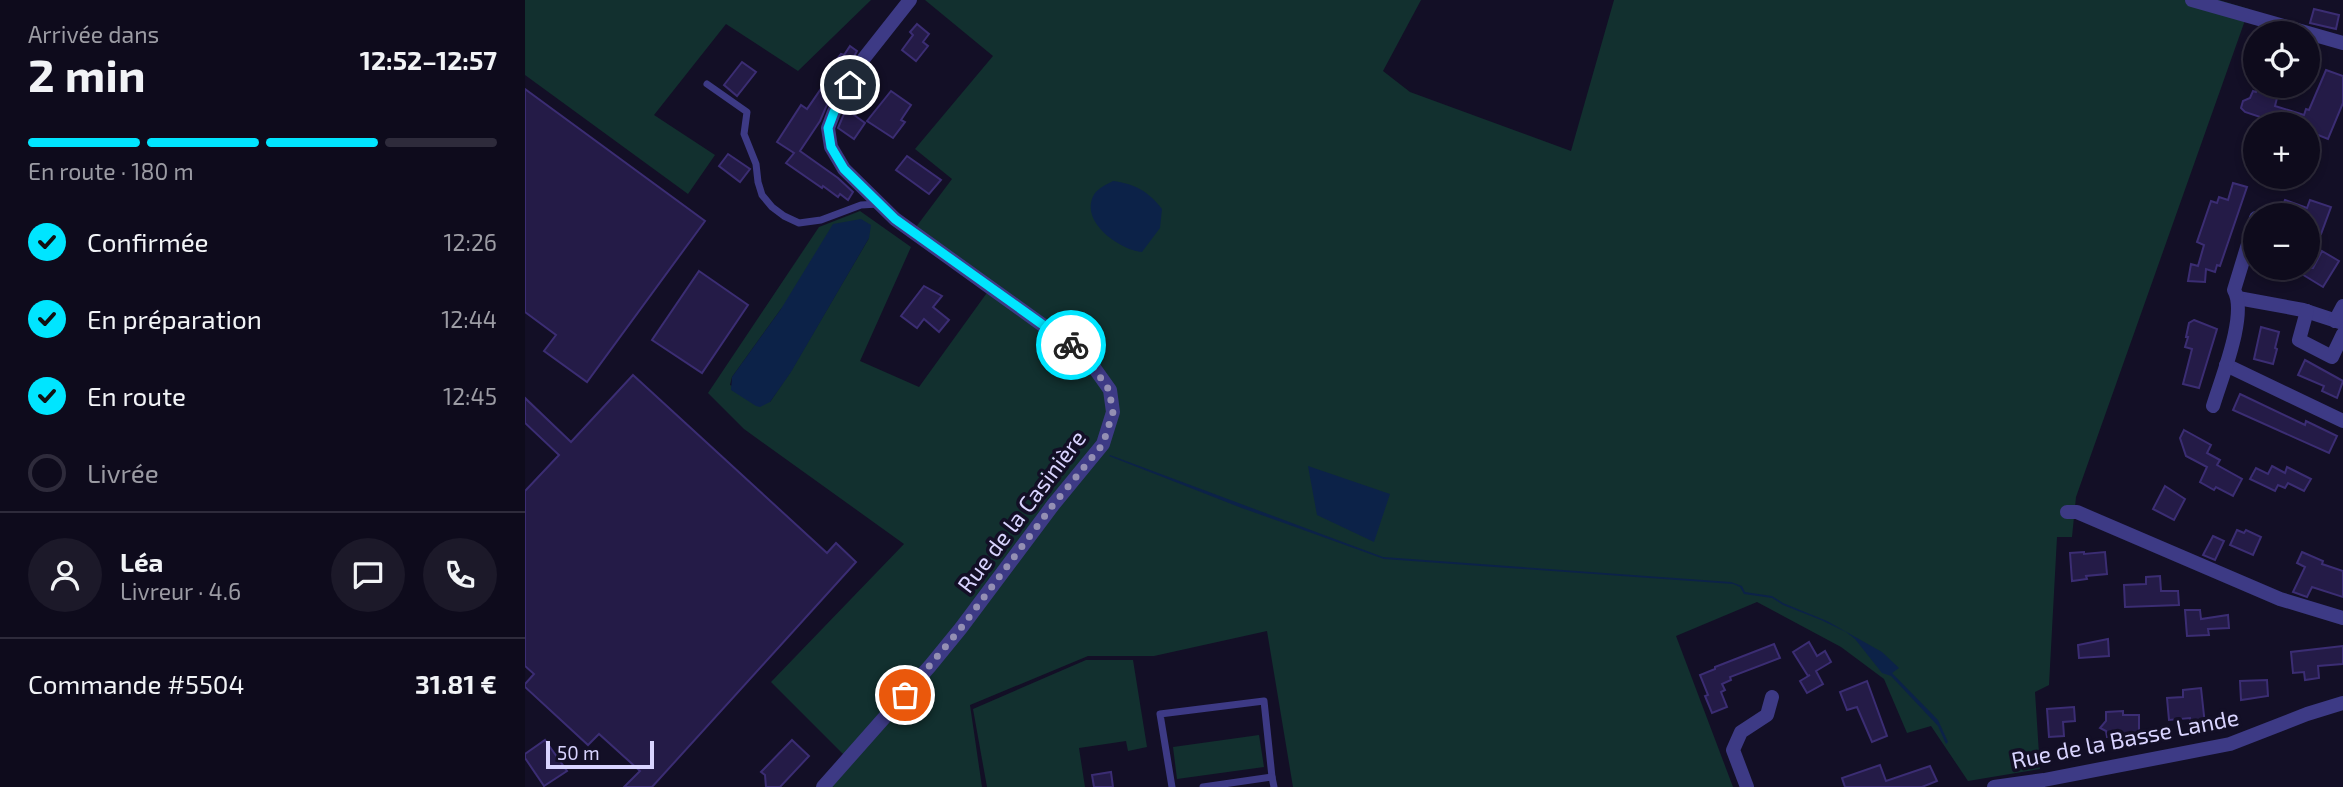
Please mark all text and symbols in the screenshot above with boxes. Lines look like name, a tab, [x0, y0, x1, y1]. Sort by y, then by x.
text: Arrivée dans	[28, 20, 159, 48]
map controls	[2243, 21, 2320, 280]
button: locate	[2243, 21, 2320, 98]
text: 12:52–12:57	[360, 44, 497, 75]
text: 2 min	[28, 46, 146, 101]
pin	[820, 55, 880, 115]
icon: home	[831, 66, 869, 104]
button: +	[2243, 112, 2320, 189]
text: En route · 180 m	[28, 157, 194, 185]
button: −	[2243, 203, 2320, 280]
icon: check	[28, 223, 66, 261]
text: Confirmée	[87, 226, 209, 257]
text: 12:26	[443, 228, 497, 256]
icon: check	[28, 300, 66, 338]
text: En préparation	[87, 303, 262, 334]
text: 12:44	[441, 305, 497, 333]
courier	[1036, 310, 1106, 380]
icon: bike	[1052, 326, 1090, 364]
icon: check	[28, 377, 66, 415]
text: En route	[87, 380, 186, 411]
text: 12:45	[443, 382, 497, 410]
street label: Rue de la Casinière	[951, 424, 1091, 598]
text: Livrée	[87, 457, 159, 488]
button: person	[28, 538, 102, 612]
button: chat	[331, 538, 405, 612]
button: phone	[423, 538, 497, 612]
text: Léa	[120, 546, 163, 577]
text: Livreur · 4.6	[120, 577, 241, 605]
pin	[875, 665, 935, 725]
text: Commande #5504	[28, 668, 245, 699]
text: 31.81 €	[415, 668, 497, 699]
icon: bag	[886, 676, 924, 714]
street label: Rue de la Basse Lande	[2009, 702, 2241, 774]
scale bar	[546, 738, 655, 770]
text: 50 m	[557, 741, 600, 764]

